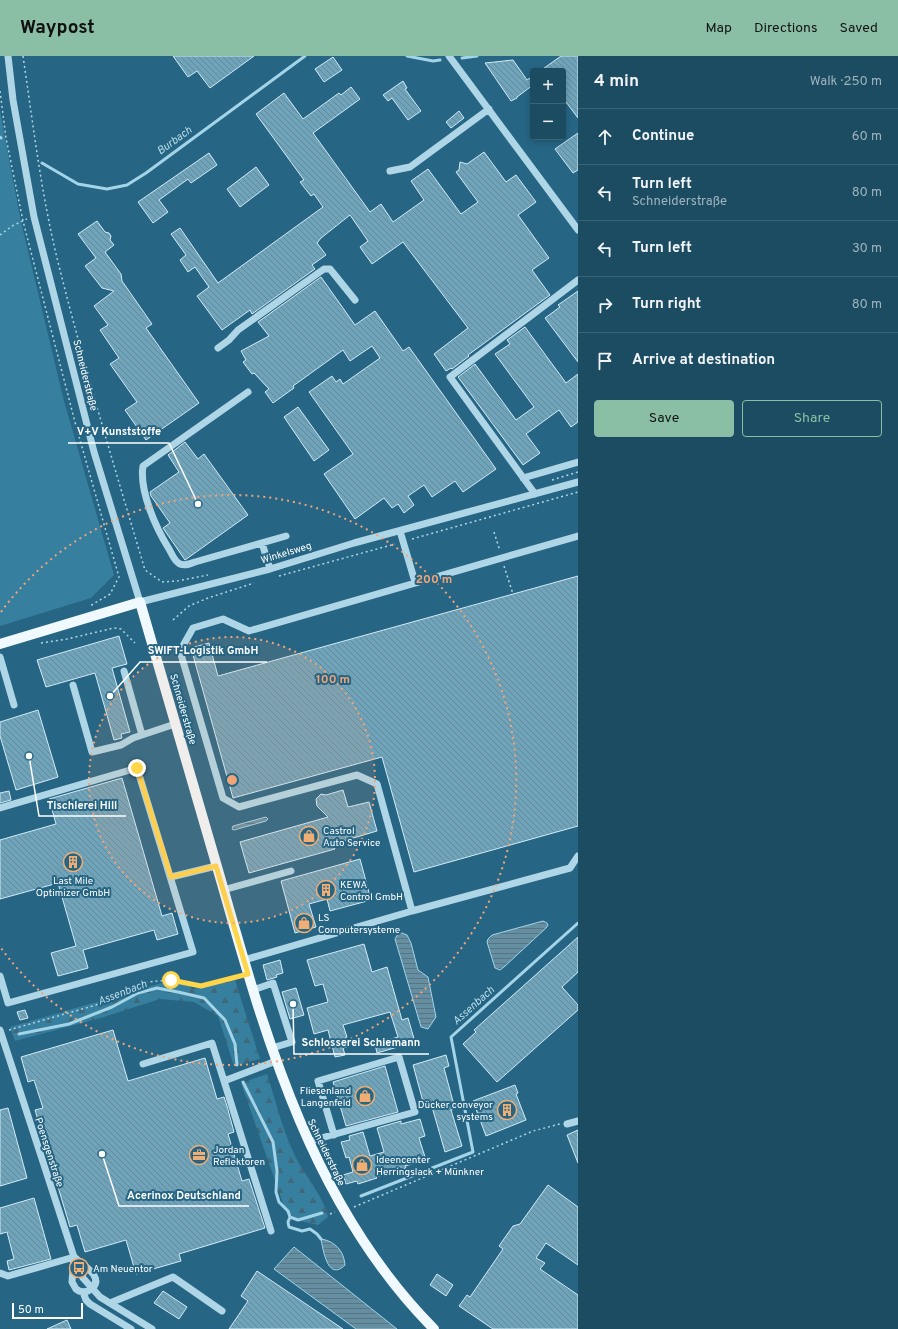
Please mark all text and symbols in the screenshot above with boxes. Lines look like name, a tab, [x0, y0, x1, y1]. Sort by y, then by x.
text: Waypost	[20, 16, 95, 40]
text: Map	[706, 20, 732, 37]
text: Directions	[754, 20, 818, 37]
text: Saved	[840, 20, 878, 37]
map controls	[530, 68, 566, 140]
button: +	[530, 68, 566, 104]
text: 4 min	[594, 71, 639, 93]
text: Walk · 250 m	[810, 74, 882, 90]
button: −	[530, 104, 566, 140]
water label: Burbach	[154, 123, 195, 158]
icon: ahead	[594, 126, 616, 148]
text: Continue	[632, 127, 694, 146]
text: 60 m	[852, 129, 882, 145]
text: Turn left	[632, 175, 692, 194]
icon: left	[594, 182, 616, 204]
text: 80 m	[852, 185, 882, 201]
text: Schneiderstraße	[632, 194, 727, 210]
icon: left	[594, 238, 616, 260]
text: Turn left	[632, 239, 692, 258]
text: 30 m	[852, 241, 882, 257]
icon: right	[594, 294, 616, 316]
text: Turn right	[632, 295, 701, 314]
text: 80 m	[852, 297, 882, 313]
street label: Schneiderstraße	[69, 338, 100, 412]
icon: arrive	[594, 350, 616, 372]
text: Arrive at destination	[632, 351, 775, 370]
button: Save	[594, 400, 734, 437]
button: Share	[742, 400, 882, 437]
callout: V+V Kunststoffe	[68, 420, 169, 443]
text: V+V Kunststoffe	[77, 425, 161, 439]
street label: Winkelsweg	[259, 540, 313, 567]
text: 200 m	[416, 572, 452, 588]
callout: SWIFT-Logistik GmbH	[140, 639, 267, 662]
text: SWIFT-Logistik GmbH	[148, 644, 258, 658]
text: 100 m	[316, 672, 350, 688]
street label: Schneiderstraße	[166, 673, 199, 746]
route end	[128, 759, 146, 777]
centre of rings	[225, 773, 239, 787]
callout: Tischlerei Hill	[39, 793, 126, 816]
text: Tischlerei Hill	[47, 799, 117, 813]
shop icon: Castrol Auto Service	[298, 825, 320, 847]
place label: Castrol Auto Service	[323, 825, 380, 850]
building icon: Last Mile Optimizer GmbH	[62, 851, 84, 873]
place label: Last Mile Optimizer GmbH	[36, 875, 110, 900]
building icon: KEWA Control GmbH	[315, 879, 337, 901]
place label: KEWA Control GmbH	[340, 879, 403, 904]
shop icon: LS Computersysteme	[293, 912, 315, 934]
place label: LS Computersysteme	[318, 912, 400, 937]
route start	[162, 971, 180, 989]
water label: Assenbach	[96, 977, 149, 1009]
water label: Assenbach	[450, 983, 498, 1028]
callout: Schlosserei Schiemann	[294, 1031, 429, 1054]
text: Schlosserei Schiemann	[302, 1036, 420, 1050]
place label: Fliesenland Langenfeld	[300, 1085, 351, 1110]
shop icon: Fliesenland Langenfeld	[354, 1085, 376, 1107]
place label: Dücker conveyor systems	[418, 1099, 493, 1124]
building icon: Dücker conveyor systems	[496, 1099, 518, 1121]
street label: Poensgenstraße	[31, 1116, 66, 1189]
street label: Schneiderstraße	[304, 1117, 347, 1188]
office icon: Jordan Reflektoren	[188, 1144, 210, 1166]
place label: Jordan Reflektoren	[213, 1144, 265, 1169]
shop icon: Ideencenter Herringslack + Münkner	[351, 1154, 373, 1176]
place label: Ideencenter Herringslack + Münkner	[376, 1154, 484, 1179]
callout: Acerinox Deutschland	[119, 1183, 249, 1206]
text: Acerinox Deutschland	[127, 1189, 241, 1203]
bus stop icon: Am Neuentor	[68, 1257, 90, 1279]
place label: Am Neuentor	[93, 1263, 153, 1276]
scale bar	[12, 1301, 83, 1320]
text: 50 m	[18, 1303, 44, 1317]

